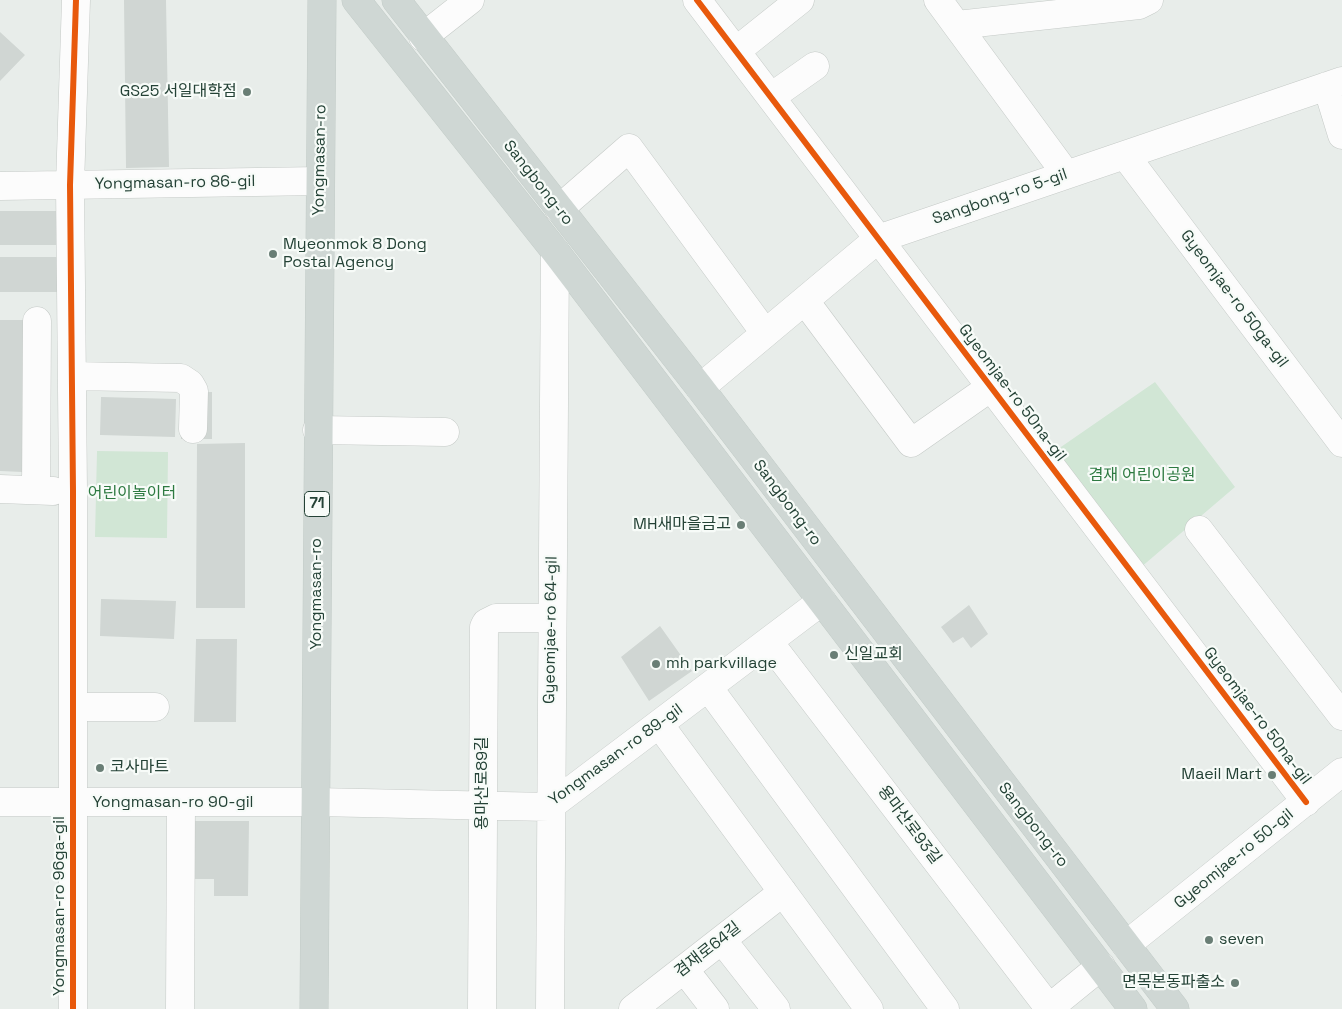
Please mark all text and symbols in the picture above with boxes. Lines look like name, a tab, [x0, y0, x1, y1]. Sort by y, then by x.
place label: GS25 서일대학점	[120, 82, 237, 102]
marker: GS25 서일대학점	[241, 86, 253, 98]
street label: Yongmasan-ro	[309, 104, 331, 216]
street label: Sangbong-ro	[499, 137, 577, 229]
street label: Sangbong-ro 5-gil	[930, 165, 1070, 229]
street label: Yongmasan-ro 86-gil	[94, 172, 256, 194]
street label: Gyeomjae-ro 50ga-gil	[1176, 226, 1292, 372]
place label: Myeonmok 8 Dong Postal Agency	[283, 235, 427, 273]
marker: Myeonmok 8 Dong Postal Agency	[267, 248, 279, 260]
street label: Gyeomjae-ro 50na-gil	[954, 321, 1070, 465]
street label: Sangbong-ro	[749, 456, 825, 550]
park label: 겸재 어린이공원	[1088, 466, 1196, 486]
park label: 어린이놀이터	[88, 484, 176, 504]
road number: 71	[304, 492, 330, 516]
place label: MH새마을금고	[633, 515, 731, 535]
marker: MH새마을금고	[735, 519, 747, 531]
street label: Yongmasan-ro	[307, 538, 327, 650]
street label: Gyeomjae-ro 64-gil	[540, 556, 562, 704]
street label: Gyeomjae-ro 50na-gil	[1199, 644, 1315, 788]
place label: 신일교회	[844, 645, 903, 665]
marker: 신일교회	[828, 649, 840, 661]
place label: mh parkvillage	[666, 654, 777, 674]
marker: mh parkvillage	[650, 658, 662, 670]
street label: Yongmasan-ro 89-gil	[545, 700, 687, 810]
street label: 용마산로89길	[473, 736, 493, 830]
place label: 코사마트	[110, 758, 169, 778]
marker: 코사마트	[94, 762, 106, 774]
place label: Maeil Mart	[1181, 765, 1262, 785]
marker: Maeil Mart	[1266, 769, 1278, 781]
street label: Sangbong-ro	[994, 779, 1072, 871]
street label: 용마산로93길	[873, 782, 945, 868]
street label: Yongmasan-ro 90-gil	[92, 793, 254, 813]
street label: Gyeomjae-ro 50-gil	[1170, 805, 1298, 913]
street label: Yongmasan-ro 96ga-gil	[50, 816, 70, 996]
street label: 겸재로64길	[671, 918, 745, 982]
place label: seven	[1219, 930, 1264, 950]
marker: seven	[1203, 934, 1215, 946]
place label: 면목본동파출소	[1122, 973, 1225, 993]
marker: 면목본동파출소	[1229, 977, 1241, 989]

